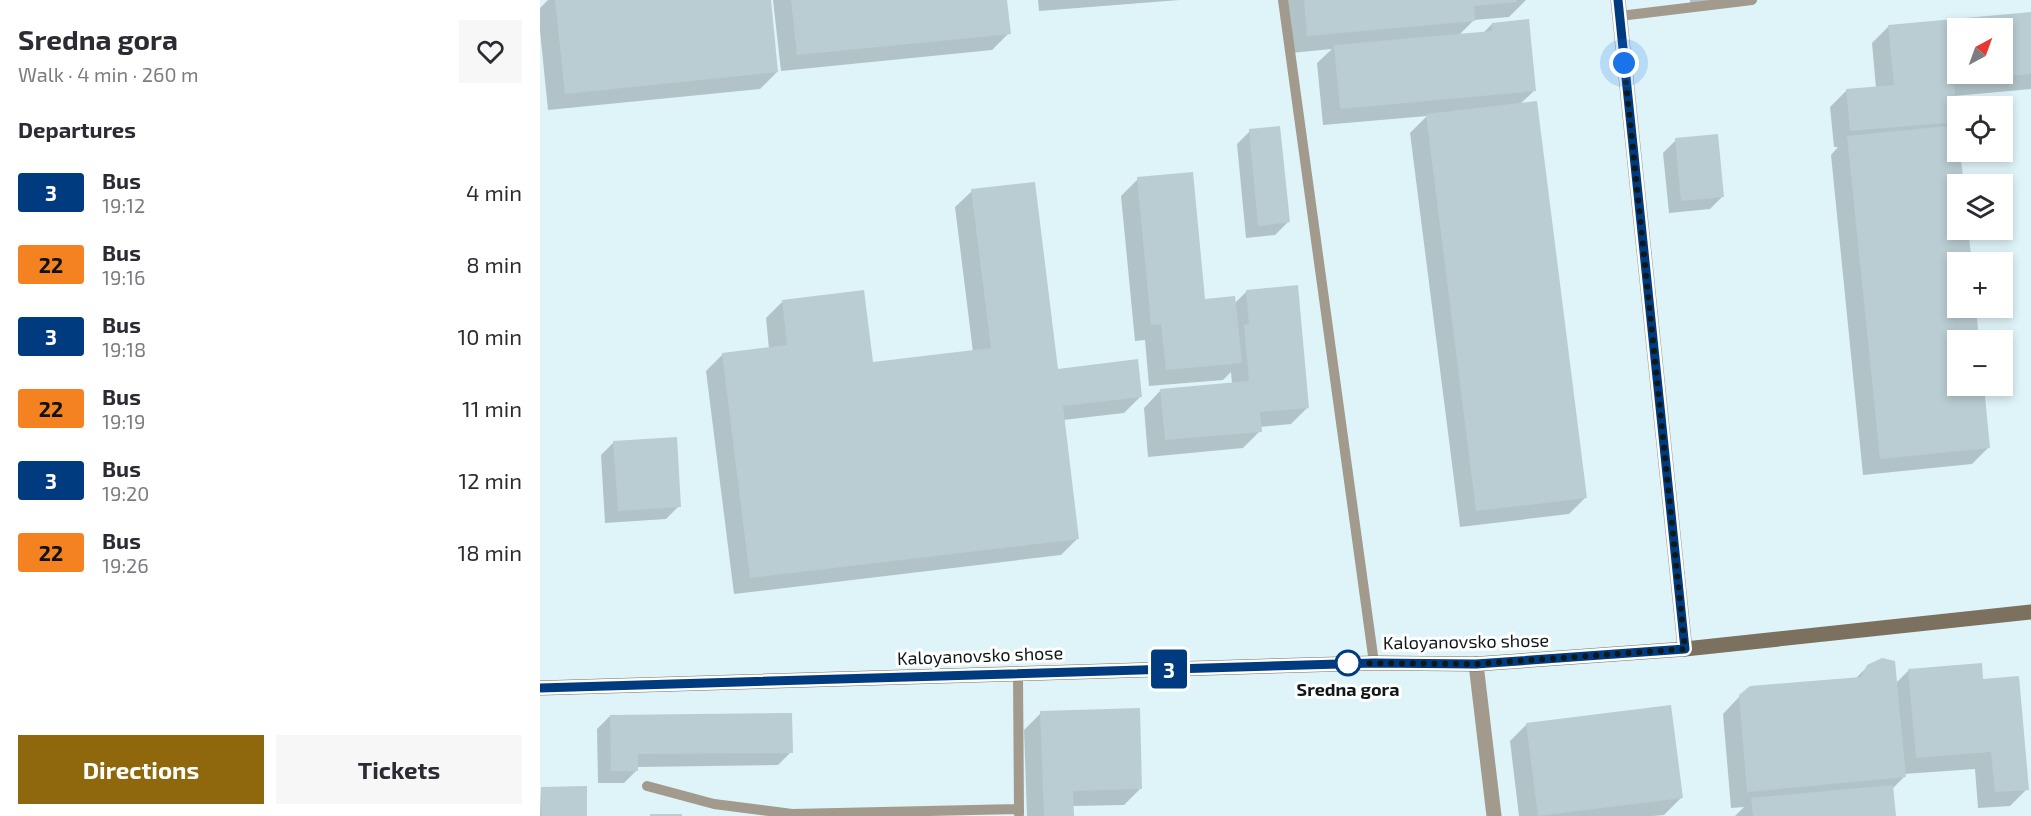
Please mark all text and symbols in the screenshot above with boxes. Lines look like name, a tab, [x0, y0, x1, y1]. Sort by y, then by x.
north arrow	[1947, 18, 2013, 84]
map controls	[1947, 18, 2013, 396]
button: heart	[459, 20, 522, 83]
text: Sredna gora	[18, 22, 178, 56]
your location	[1609, 48, 1639, 78]
text: Walk · 4 min · 260 m	[18, 62, 198, 86]
button: locate	[1947, 96, 2013, 162]
text: Departures	[18, 116, 136, 142]
text: Bus	[102, 167, 141, 193]
button: layers	[1947, 174, 2013, 240]
text: 4 min	[466, 179, 522, 205]
text: 3	[45, 180, 57, 205]
text: 19:12	[102, 193, 145, 217]
text: Bus	[102, 239, 141, 265]
text: 8 min	[466, 251, 522, 277]
text: 22	[39, 252, 63, 277]
button: +	[1947, 252, 2013, 318]
text: 19:16	[102, 265, 146, 289]
text: Bus	[102, 311, 141, 337]
text: 10 min	[458, 323, 522, 349]
text: 3	[45, 324, 57, 349]
button: −	[1947, 330, 2013, 396]
text: 19:18	[102, 337, 146, 361]
text: Bus	[102, 383, 141, 409]
text: 11 min	[462, 395, 522, 421]
text: 22	[39, 396, 63, 421]
text: 19:19	[102, 409, 146, 433]
text: Bus	[102, 455, 141, 481]
text: 12 min	[458, 467, 522, 493]
text: 3	[45, 468, 57, 493]
text: 19:20	[102, 481, 149, 505]
text: Bus	[102, 527, 141, 553]
text: 18 min	[457, 539, 522, 565]
text: 22	[39, 540, 63, 565]
text: 19:26	[102, 553, 149, 577]
street label: Kaloyanovsko shose	[1383, 629, 1549, 653]
street label: Kaloyanovsko shose	[897, 641, 1063, 669]
line badge: 3	[1150, 650, 1188, 688]
marker: Sredna gora	[1335, 650, 1361, 676]
text: 3	[1163, 657, 1175, 682]
place label: Sredna gora	[1297, 678, 1399, 700]
button: Directions	[18, 735, 264, 804]
button: Tickets	[276, 735, 522, 804]

